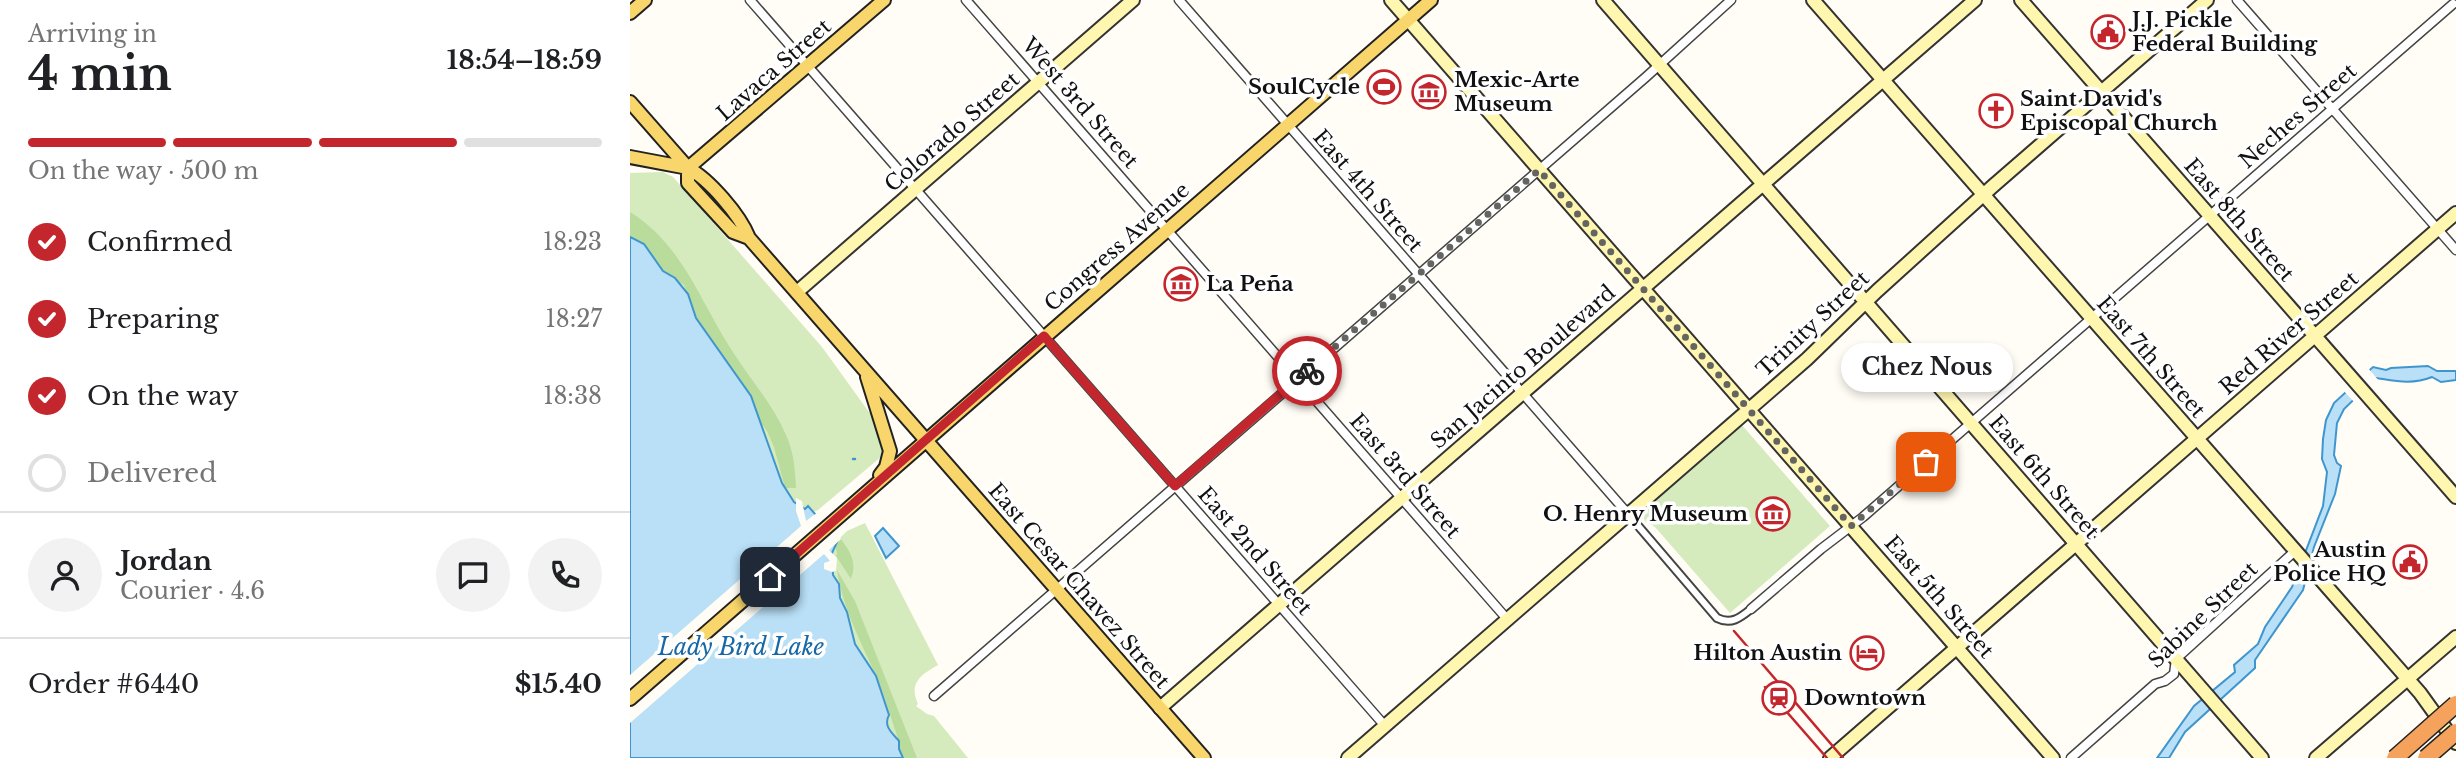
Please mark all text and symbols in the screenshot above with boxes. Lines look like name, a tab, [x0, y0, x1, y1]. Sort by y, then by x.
place label: J.J. Pickle Federal Building	[2128, 7, 2318, 57]
street label: Lavaca Street	[712, 13, 836, 127]
public building icon: J.J. Pickle Federal Building	[2089, 13, 2127, 51]
text: Arriving in	[28, 20, 157, 48]
street label: West 3rd Street	[1015, 32, 1144, 174]
text: 18:54–18:59	[447, 44, 602, 76]
text: 4 min	[28, 45, 172, 102]
street label: Neches Street	[2234, 58, 2362, 174]
street label: Colorado Street	[879, 66, 1025, 198]
place label: Mexic-Arte Museum	[1454, 67, 1580, 117]
sports icon: SoulCycle	[1365, 68, 1403, 106]
museum icon: Mexic-Arte Museum	[1410, 73, 1448, 111]
place label: SoulCycle	[1248, 74, 1360, 100]
place label: Saint David's Episcopal Church	[2020, 86, 2218, 136]
church icon: Saint David's Episcopal Church	[1977, 92, 2015, 130]
street label: East 4th Street	[1308, 124, 1428, 258]
street label: East 8th Street	[2178, 153, 2300, 287]
text: On the way · 500 m	[28, 157, 258, 185]
street label: Congress Avenue	[1039, 177, 1195, 317]
icon: check	[28, 223, 66, 261]
text: Confirmed	[87, 226, 232, 258]
text: 18:23	[543, 228, 602, 256]
museum icon: La Peña	[1162, 265, 1200, 303]
street label: Trinity Street	[1751, 265, 1875, 383]
street label: Red River Street	[2214, 266, 2364, 400]
place label: La Peña	[1206, 271, 1294, 297]
street label: San Jacinto Boulevard	[1425, 280, 1621, 454]
street label: East 7th Street	[2091, 291, 2211, 423]
icon: check	[28, 300, 66, 338]
text: Preparing	[87, 303, 219, 335]
text: 18:27	[546, 305, 602, 333]
courier	[1272, 336, 1342, 406]
callout: Chez Nous	[1840, 343, 2012, 392]
icon: bike	[1288, 352, 1326, 390]
text: Chez Nous	[1861, 353, 1993, 381]
icon: check	[28, 377, 66, 415]
text: On the way	[87, 380, 239, 412]
text: 18:38	[543, 382, 602, 410]
street label: East 3rd Street	[1344, 408, 1466, 544]
street label: East 6th Street	[1983, 410, 2105, 544]
pin	[1896, 432, 1956, 492]
icon: bag	[1907, 443, 1945, 481]
text: Delivered	[87, 457, 217, 489]
street label: East Cesar Chavez Street	[983, 478, 1175, 694]
street label: East 2nd Street	[1192, 482, 1318, 620]
museum icon: O. Henry Museum	[1754, 495, 1792, 533]
place label: O. Henry Museum	[1543, 501, 1748, 527]
street label: East 5th Street	[1879, 530, 1999, 664]
place label: Austin Police HQ	[2273, 537, 2386, 587]
button: person	[28, 538, 102, 612]
button: chat	[436, 538, 510, 612]
button: phone	[528, 538, 602, 612]
public building icon: Austin Police HQ	[2391, 543, 2429, 581]
text: Jordan	[120, 545, 212, 577]
pin	[740, 547, 800, 607]
street label: Sabine Street	[2143, 556, 2263, 674]
icon: home	[751, 558, 789, 596]
text: Courier · 4.6	[120, 577, 265, 605]
water label: Lady Bird Lake	[657, 633, 825, 661]
hotel icon: Hilton Austin	[1848, 634, 1886, 672]
place label: Hilton Austin	[1693, 640, 1842, 666]
text: Order #6440	[28, 668, 199, 700]
text: $15.40	[515, 668, 602, 700]
station icon: Downtown	[1760, 679, 1798, 717]
place label: Downtown	[1804, 685, 1926, 711]

